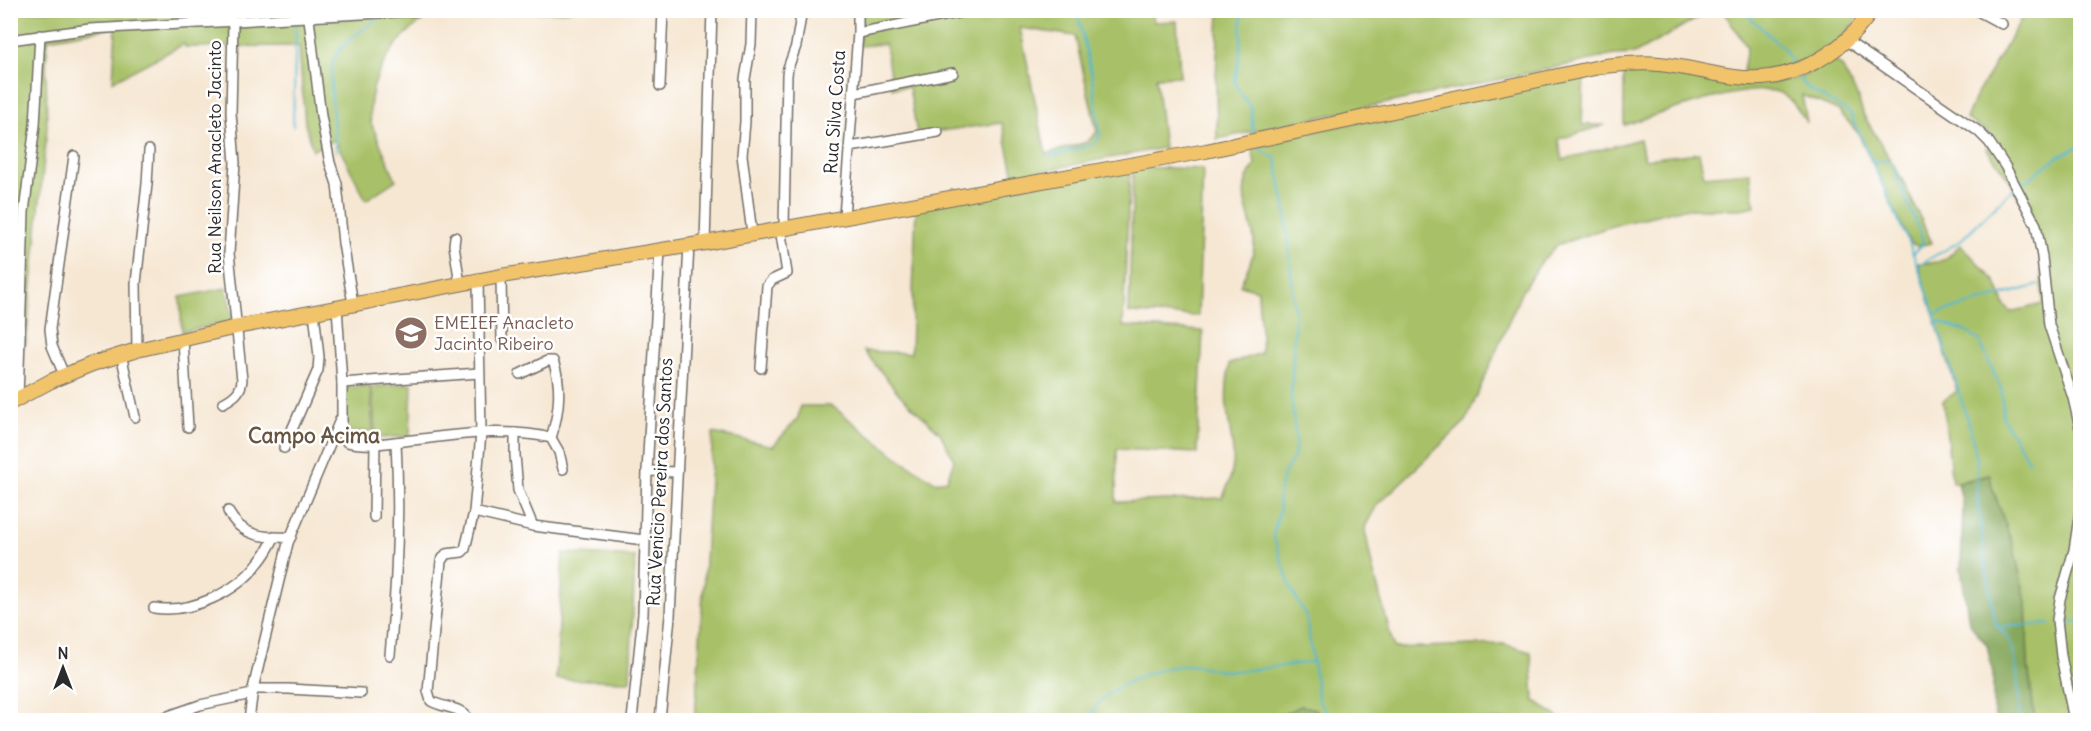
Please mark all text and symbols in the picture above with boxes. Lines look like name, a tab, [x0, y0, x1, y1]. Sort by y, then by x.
street label: Rua Neilson Anacleto Jacinto	[203, 40, 226, 274]
street label: Rua Silva Costa	[819, 49, 850, 175]
place label: EMEIEF Anacleto Jacinto Ribeiro	[434, 311, 574, 355]
school or university icon: EMEIEF Anacleto Jacinto Ribeiro	[393, 315, 429, 351]
street label: Rua Venicio Pereira dos Santos	[642, 357, 677, 607]
district label: Campo Acima	[248, 422, 380, 449]
north arrow	[33, 638, 93, 698]
text: N	[57, 643, 69, 663]

